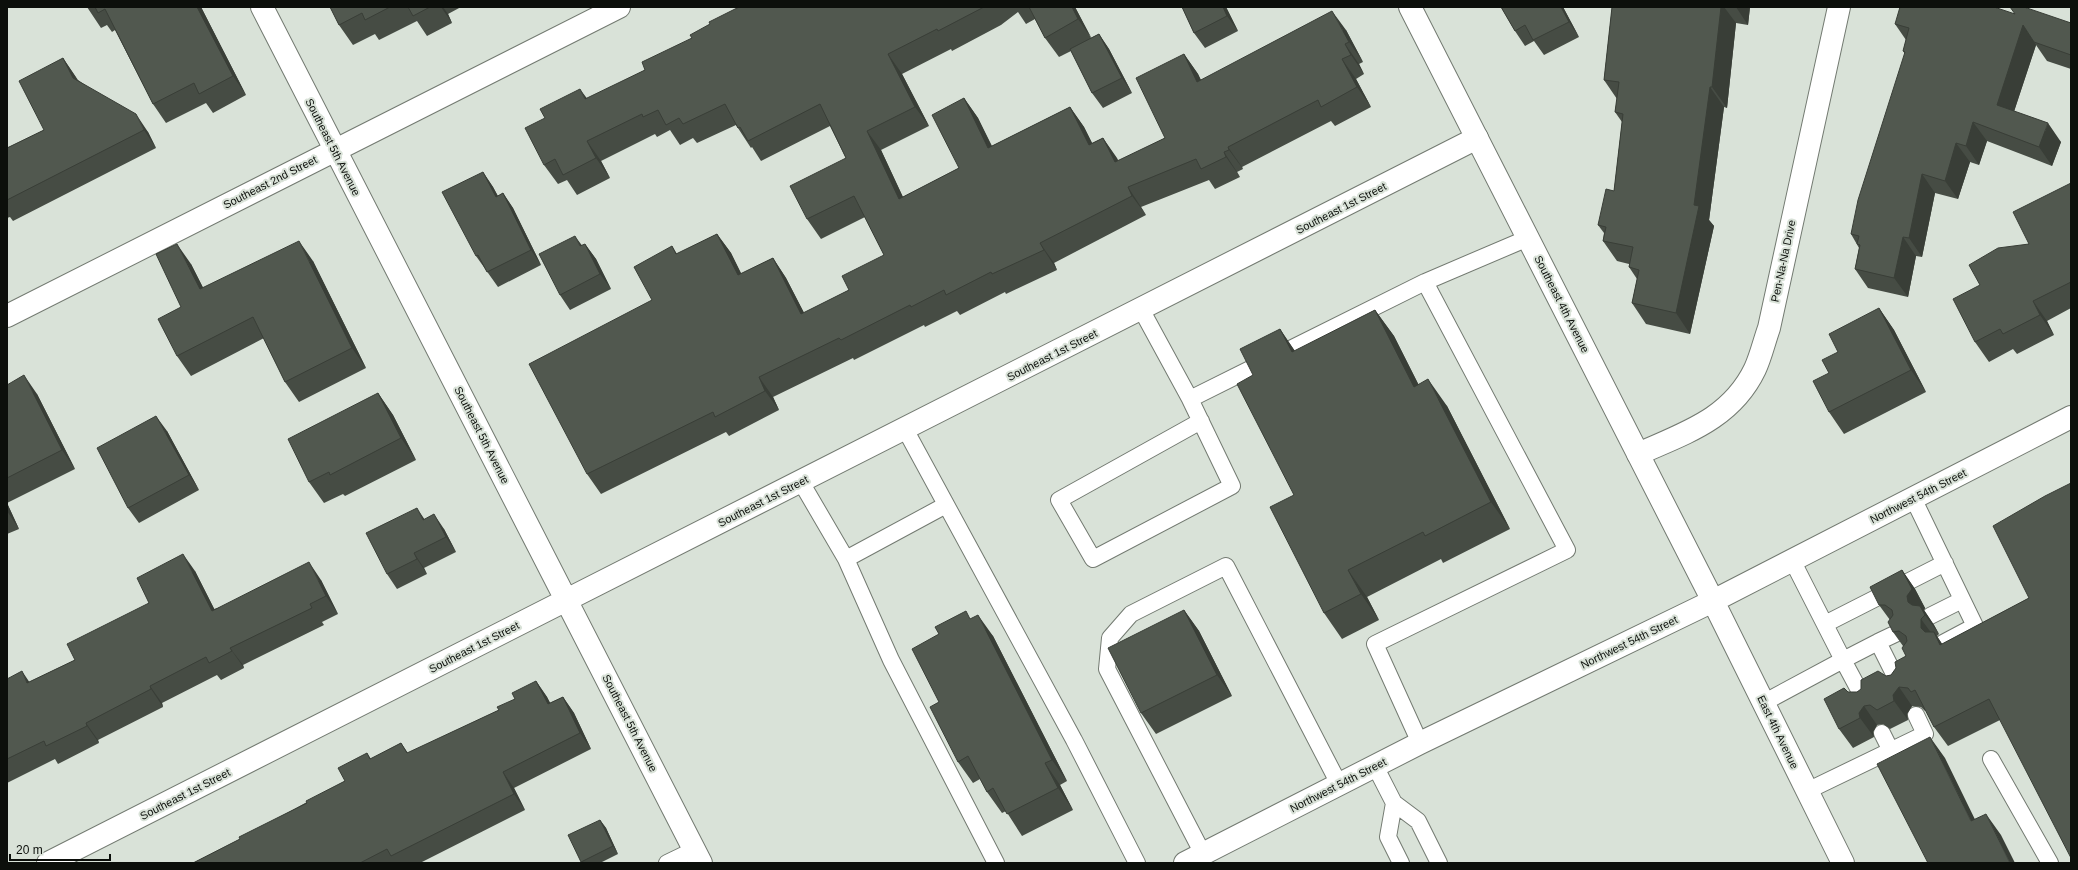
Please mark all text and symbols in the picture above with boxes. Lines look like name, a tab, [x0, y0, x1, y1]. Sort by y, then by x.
street label: Southeast 5th Avenue	[303, 96, 363, 198]
street label: Southeast 2nd Street	[221, 153, 319, 211]
street label: Southeast 1st Street	[1294, 180, 1388, 236]
street label: Pen-Na-Na Drive	[1768, 219, 1798, 303]
street label: Southeast 4th Avenue	[1532, 253, 1592, 355]
street label: Southeast 1st Street	[1005, 327, 1099, 383]
street label: Southeast 5th Avenue	[452, 384, 512, 486]
street label: Northwest 54th Street	[1868, 467, 1968, 525]
street label: Southeast 1st Street	[716, 473, 810, 529]
street label: Northwest 54th Street	[1579, 613, 1679, 671]
street label: Southeast 1st Street	[427, 619, 521, 675]
street label: Southeast 5th Avenue	[600, 672, 660, 774]
street label: East 4th Avenue	[1755, 693, 1801, 771]
street label: Northwest 54th Street	[1288, 756, 1388, 814]
street label: Southeast 1st Street	[138, 766, 232, 822]
scale bar	[10, 836, 110, 862]
text: 20 m	[16, 843, 43, 857]

